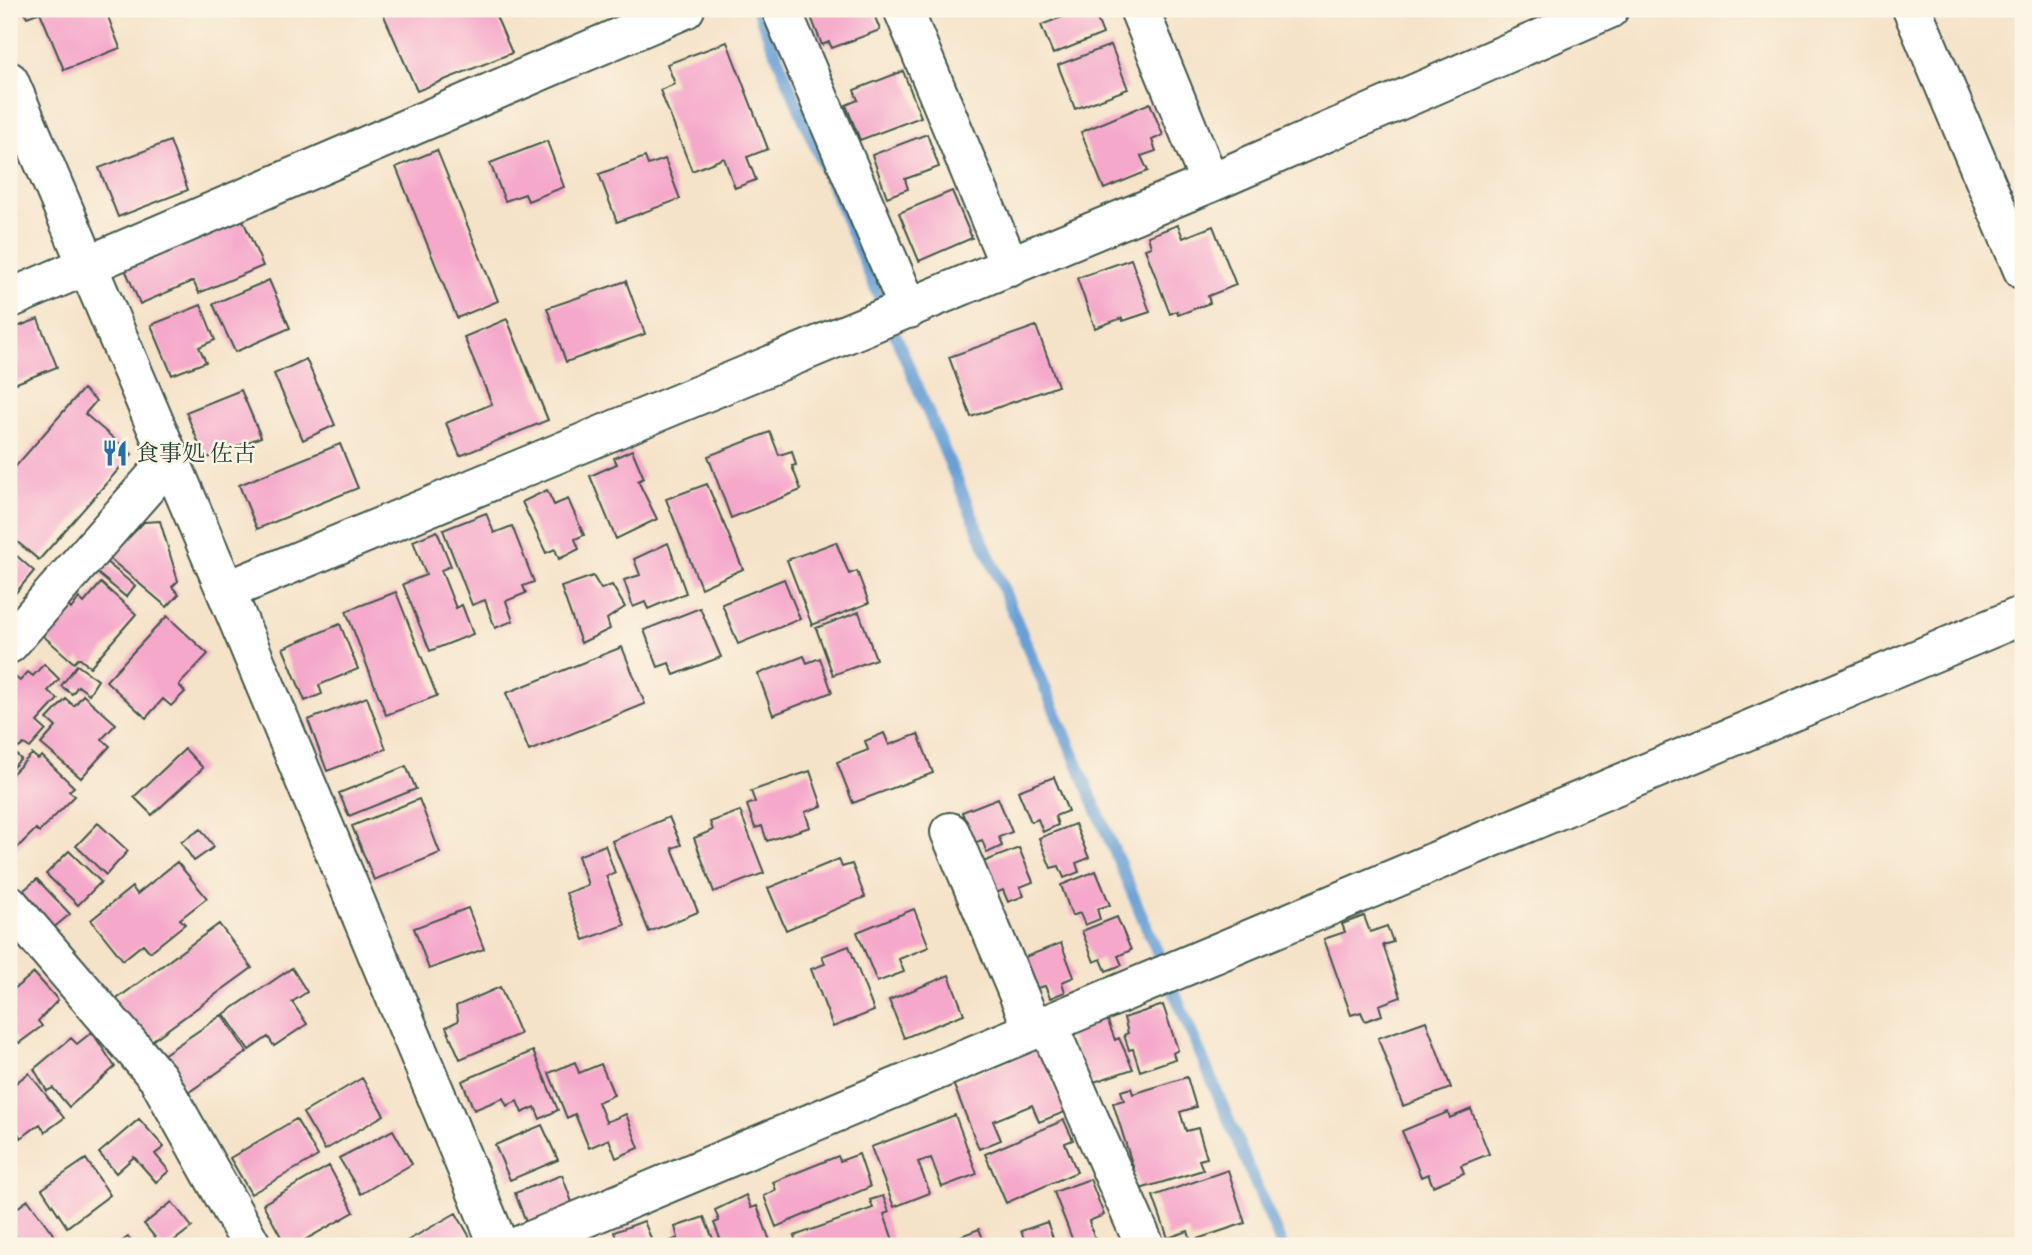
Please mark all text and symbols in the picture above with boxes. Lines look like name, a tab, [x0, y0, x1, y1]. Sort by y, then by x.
place label: 食事処 佐古	[136, 436, 256, 469]
restaurant icon: 食事処 佐古	[100, 438, 130, 468]

